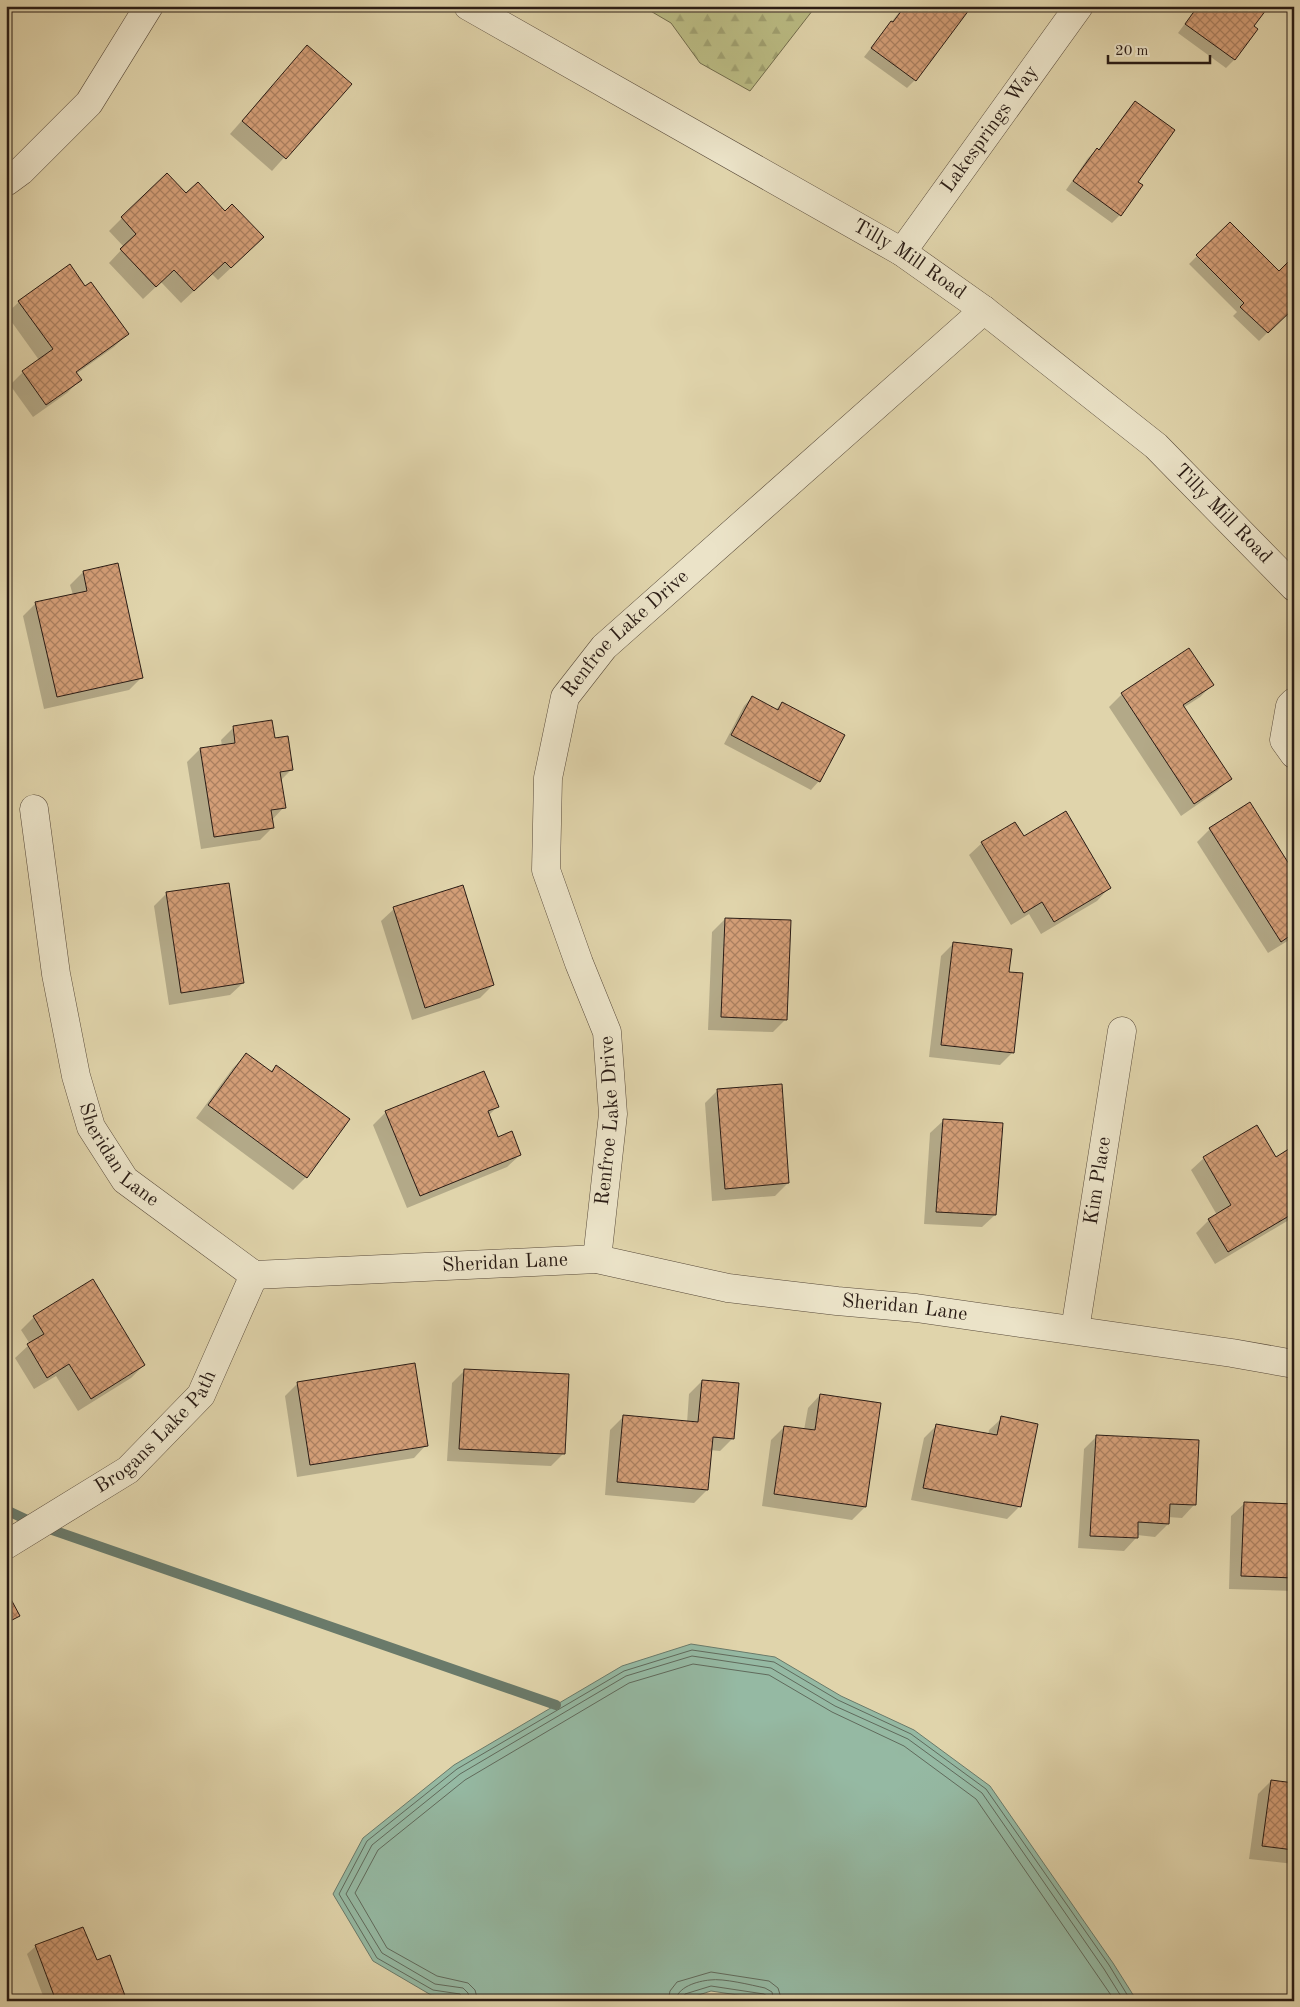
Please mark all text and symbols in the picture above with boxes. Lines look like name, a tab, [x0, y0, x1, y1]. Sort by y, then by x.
scale bar	[1108, 32, 1210, 64]
text: 20 m	[1115, 44, 1149, 59]
street label: Lakesprings Way	[938, 62, 1043, 197]
street label: Tilly Mill Road	[849, 216, 969, 304]
street label: Tilly Mill Road	[1170, 461, 1275, 568]
street label: Renfroe Lake Drive	[559, 567, 693, 701]
street label: Renfroe Lake Drive	[593, 1035, 623, 1207]
street label: Sheridan Lane	[74, 1101, 162, 1211]
street label: Kim Place	[1082, 1135, 1115, 1226]
street label: Sheridan Lane	[441, 1250, 568, 1276]
street label: Sheridan Lane	[841, 1291, 969, 1325]
street label: Brogans Lake Path	[92, 1368, 221, 1498]

